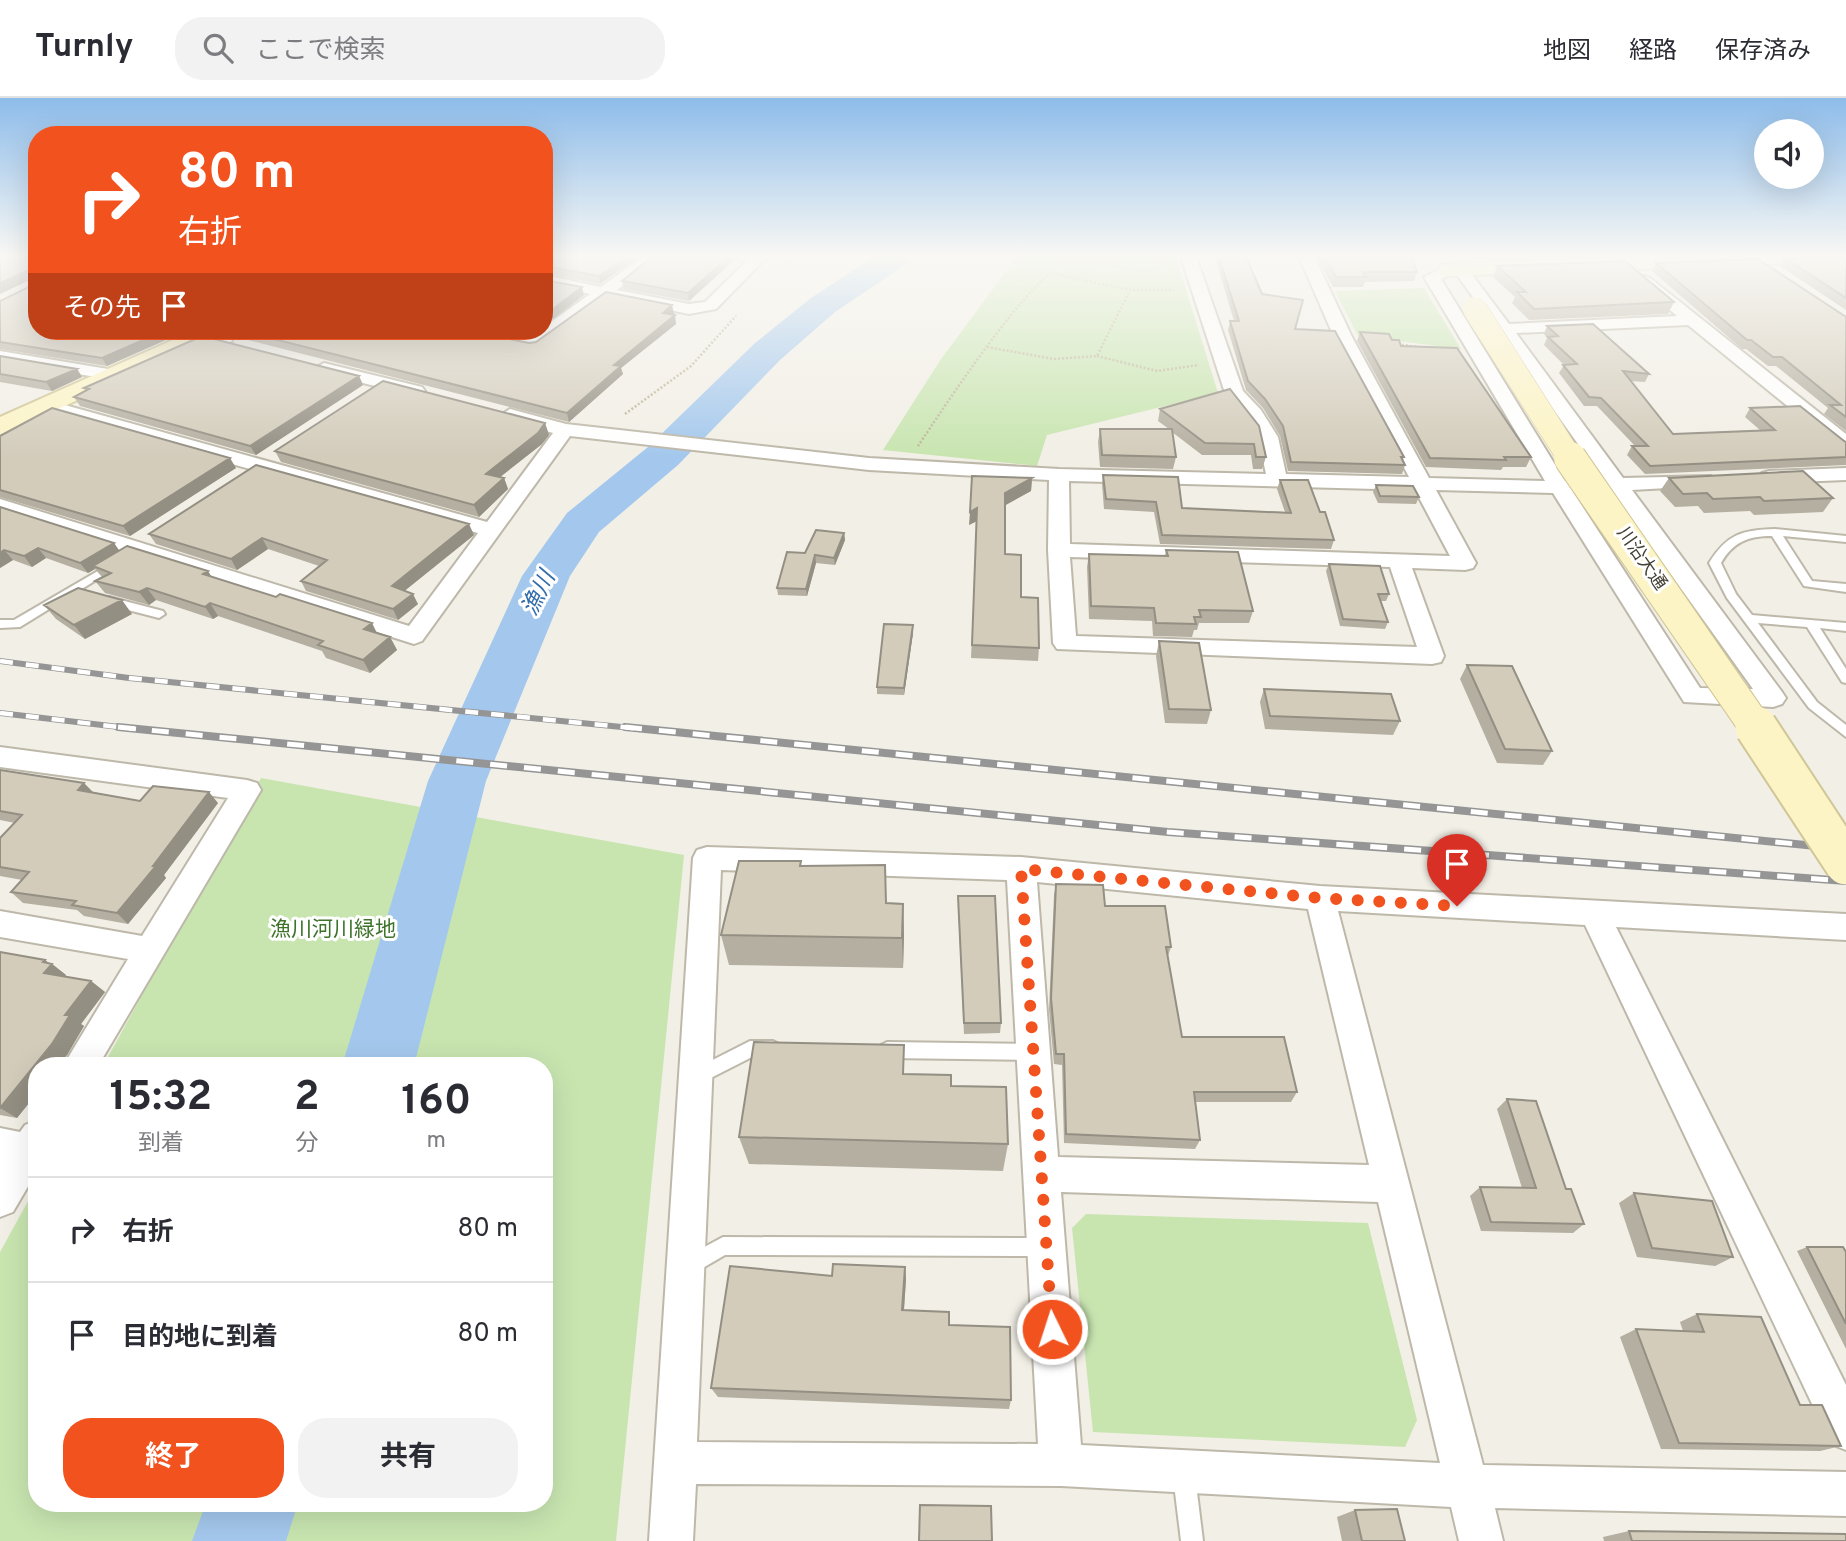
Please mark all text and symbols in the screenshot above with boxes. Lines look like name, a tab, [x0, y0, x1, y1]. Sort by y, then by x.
search box	[175, 17, 665, 80]
text: Turnly	[35, 27, 133, 69]
icon: search	[199, 29, 237, 67]
text: ここで検索	[255, 35, 385, 68]
text: 地図	[1543, 37, 1591, 67]
text: 経路	[1629, 37, 1677, 67]
text: 保存済み	[1715, 37, 1811, 67]
map controls	[1754, 119, 1824, 189]
button: sound	[1754, 119, 1824, 189]
text: 80 m	[178, 144, 295, 206]
icon: right	[63, 154, 154, 245]
text: 右折	[178, 214, 242, 254]
icon: arrive	[155, 287, 193, 325]
text: その先	[63, 293, 141, 326]
street label: 川沿大通	[1611, 523, 1671, 595]
water label: 漁川	[517, 564, 564, 621]
pin	[1427, 834, 1487, 906]
icon: arrive	[1438, 845, 1476, 883]
park label: 漁川河川緑地	[270, 917, 396, 944]
text: 15:32	[110, 1072, 212, 1125]
text: 2	[294, 1072, 320, 1125]
text: 160	[401, 1076, 471, 1129]
text: m	[427, 1127, 446, 1156]
text: 到着	[138, 1130, 184, 1159]
text: 分	[295, 1130, 318, 1159]
icon: right	[63, 1211, 101, 1249]
text: 80 m	[458, 1213, 518, 1246]
text: 右折	[122, 1217, 174, 1250]
position arrow	[1015, 1292, 1089, 1366]
icon: arrive	[63, 1316, 101, 1354]
text: 80 m	[458, 1318, 518, 1351]
text: 目的地に到着	[122, 1322, 278, 1355]
button: 終了	[63, 1418, 284, 1498]
button: 共有	[298, 1418, 518, 1498]

